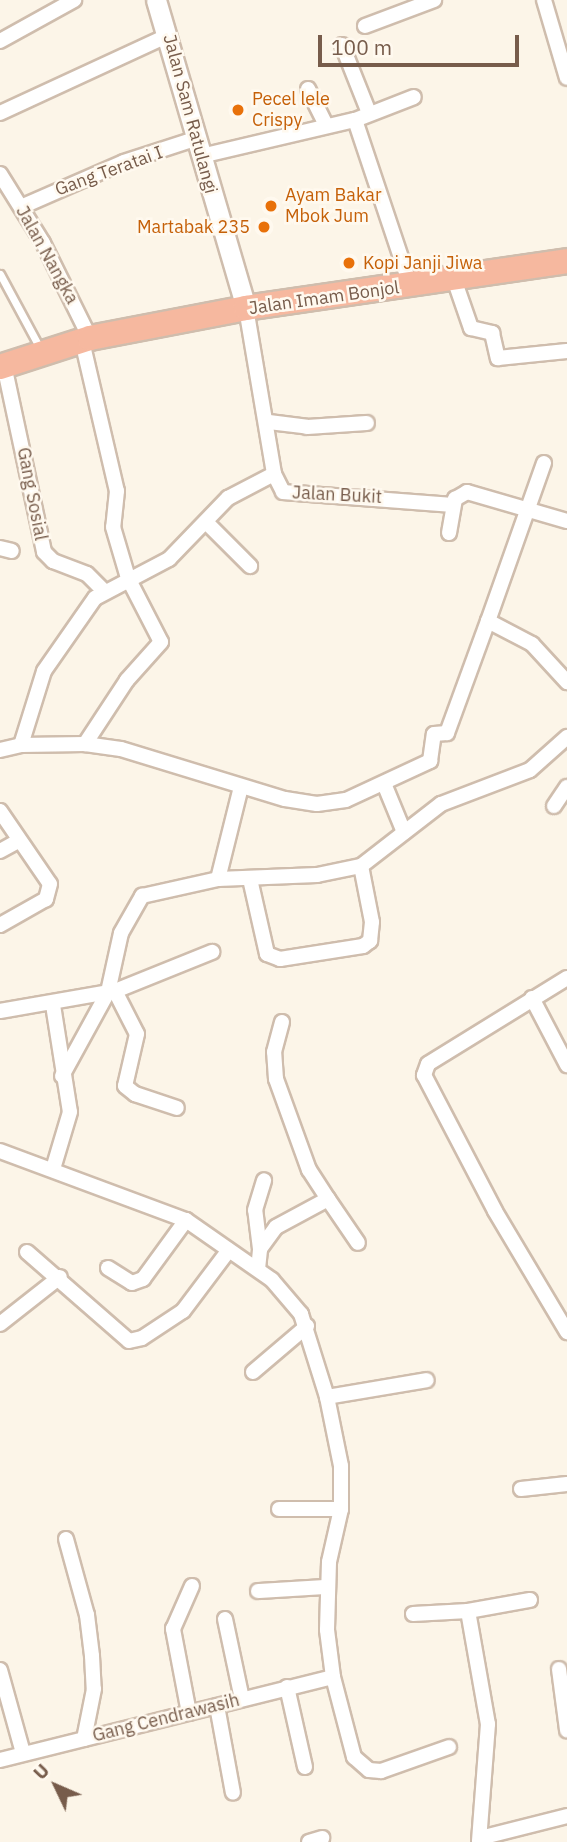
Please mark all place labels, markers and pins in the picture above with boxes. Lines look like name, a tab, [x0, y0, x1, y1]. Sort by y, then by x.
place label: Pecel lele Crispy	[252, 89, 330, 132]
marker: Pecel lele Crispy	[230, 102, 246, 118]
place label: Ayam Bakar Mbok Jum	[285, 185, 382, 228]
marker: Ayam Bakar Mbok Jum	[263, 198, 279, 214]
place label: Martabak 235	[137, 216, 250, 238]
marker: Martabak 235	[256, 219, 272, 235]
place label: Kopi Janji Jiwa	[363, 252, 482, 274]
marker: Kopi Janji Jiwa	[341, 255, 357, 271]

